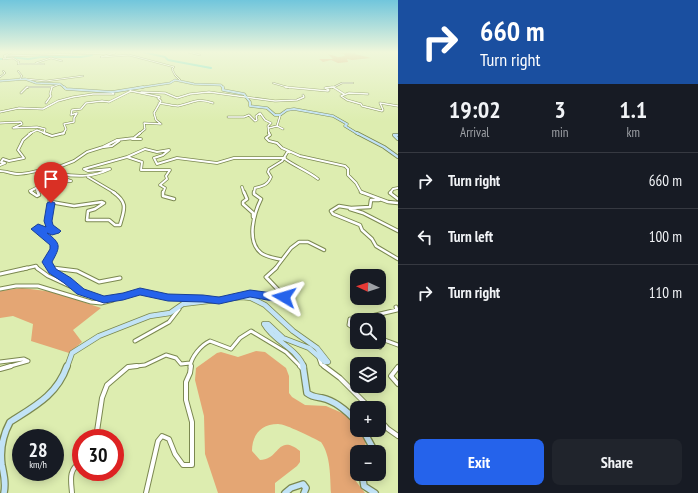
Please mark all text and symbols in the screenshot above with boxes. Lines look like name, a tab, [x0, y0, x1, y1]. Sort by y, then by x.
text: 660 m	[480, 12, 544, 49]
icon: right	[414, 16, 466, 68]
text: Turn right	[480, 48, 540, 71]
text: 19:02	[449, 94, 501, 125]
text: 3	[554, 94, 566, 125]
text: 1.1	[619, 94, 647, 125]
text: Arrival	[460, 124, 489, 141]
text: min	[551, 124, 568, 141]
text: km	[626, 124, 640, 141]
pin	[34, 162, 68, 203]
icon: arrive	[40, 168, 62, 190]
icon: right	[414, 170, 436, 192]
text: Turn right	[448, 171, 500, 190]
text: 660 m	[649, 171, 682, 190]
icon: left	[414, 226, 436, 248]
text: Turn left	[448, 227, 493, 246]
text: 100 m	[649, 227, 682, 246]
north arrow	[350, 269, 386, 305]
map controls	[350, 269, 386, 481]
position arrow	[263, 276, 305, 318]
icon: right	[414, 282, 436, 304]
text: Turn right	[448, 283, 500, 302]
text: 110 m	[649, 283, 682, 302]
button: search	[350, 313, 386, 349]
button: layers	[350, 357, 386, 393]
button: +	[350, 401, 386, 437]
speed limit sign: 30	[72, 429, 124, 481]
text: 28	[28, 437, 48, 463]
button: Exit	[414, 439, 544, 485]
button: Share	[552, 439, 682, 485]
button: −	[350, 445, 386, 481]
text: km/h	[29, 458, 47, 471]

